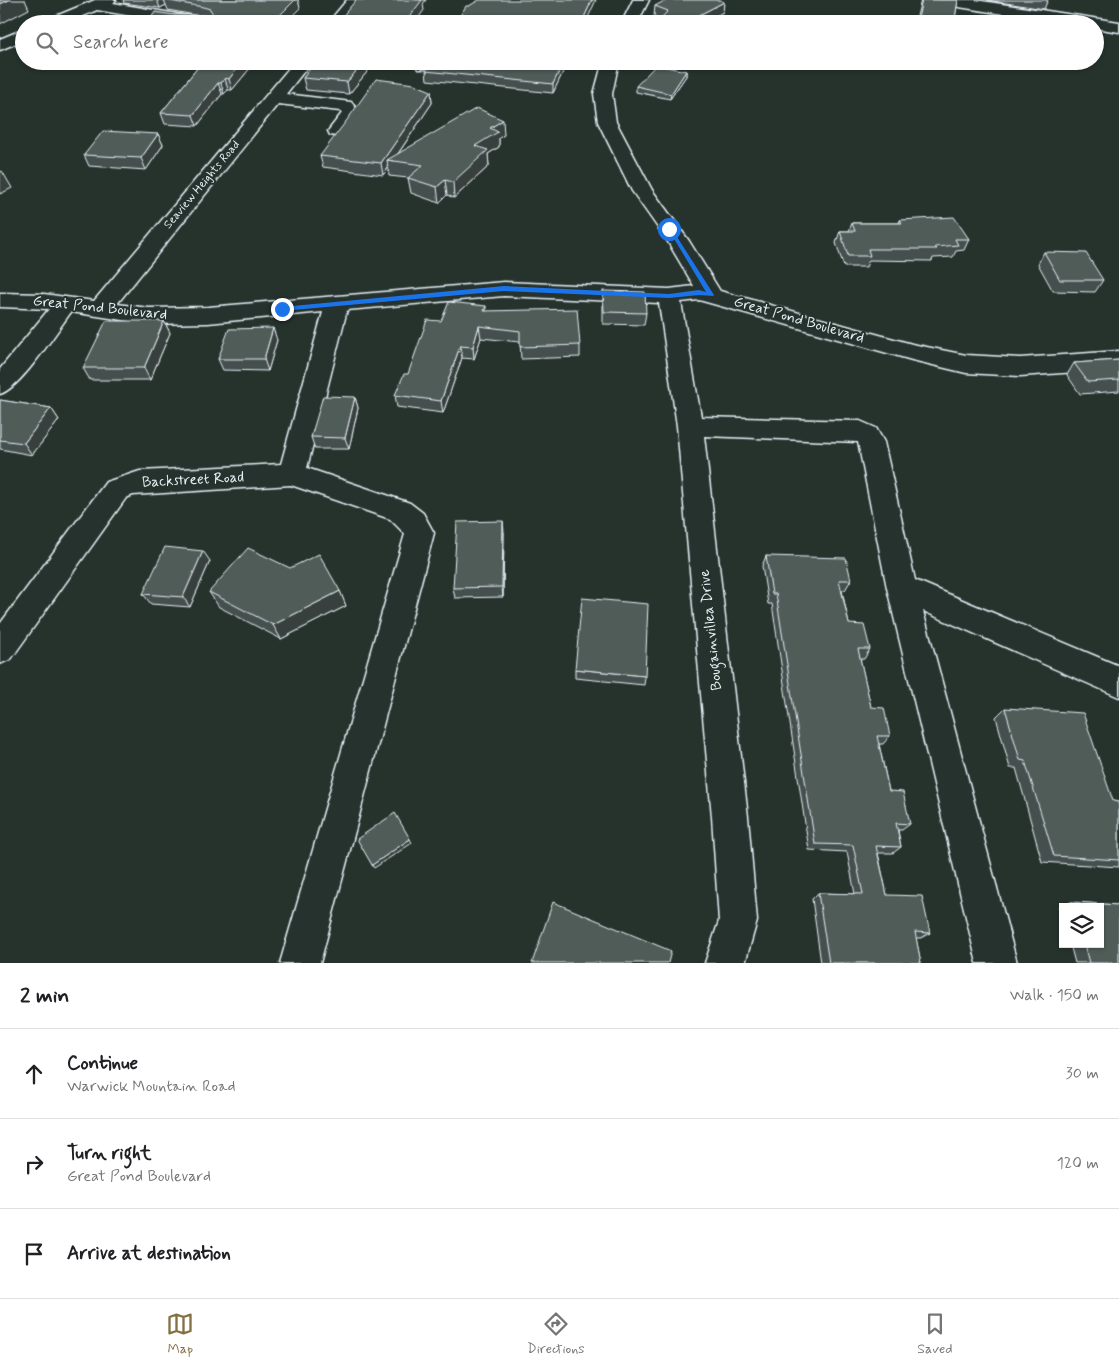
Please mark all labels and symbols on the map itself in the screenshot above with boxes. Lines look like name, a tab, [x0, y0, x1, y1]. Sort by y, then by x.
street label: Seaview Heights Road	[160, 137, 244, 233]
route start	[658, 218, 681, 241]
street label: Great Pond Boulevard	[32, 291, 168, 325]
street label: Great Pond Boulevard	[731, 292, 867, 348]
route end	[271, 298, 294, 321]
street label: Backstreet Road	[141, 467, 245, 493]
street label: Bougainvillea Drive	[695, 568, 728, 692]

